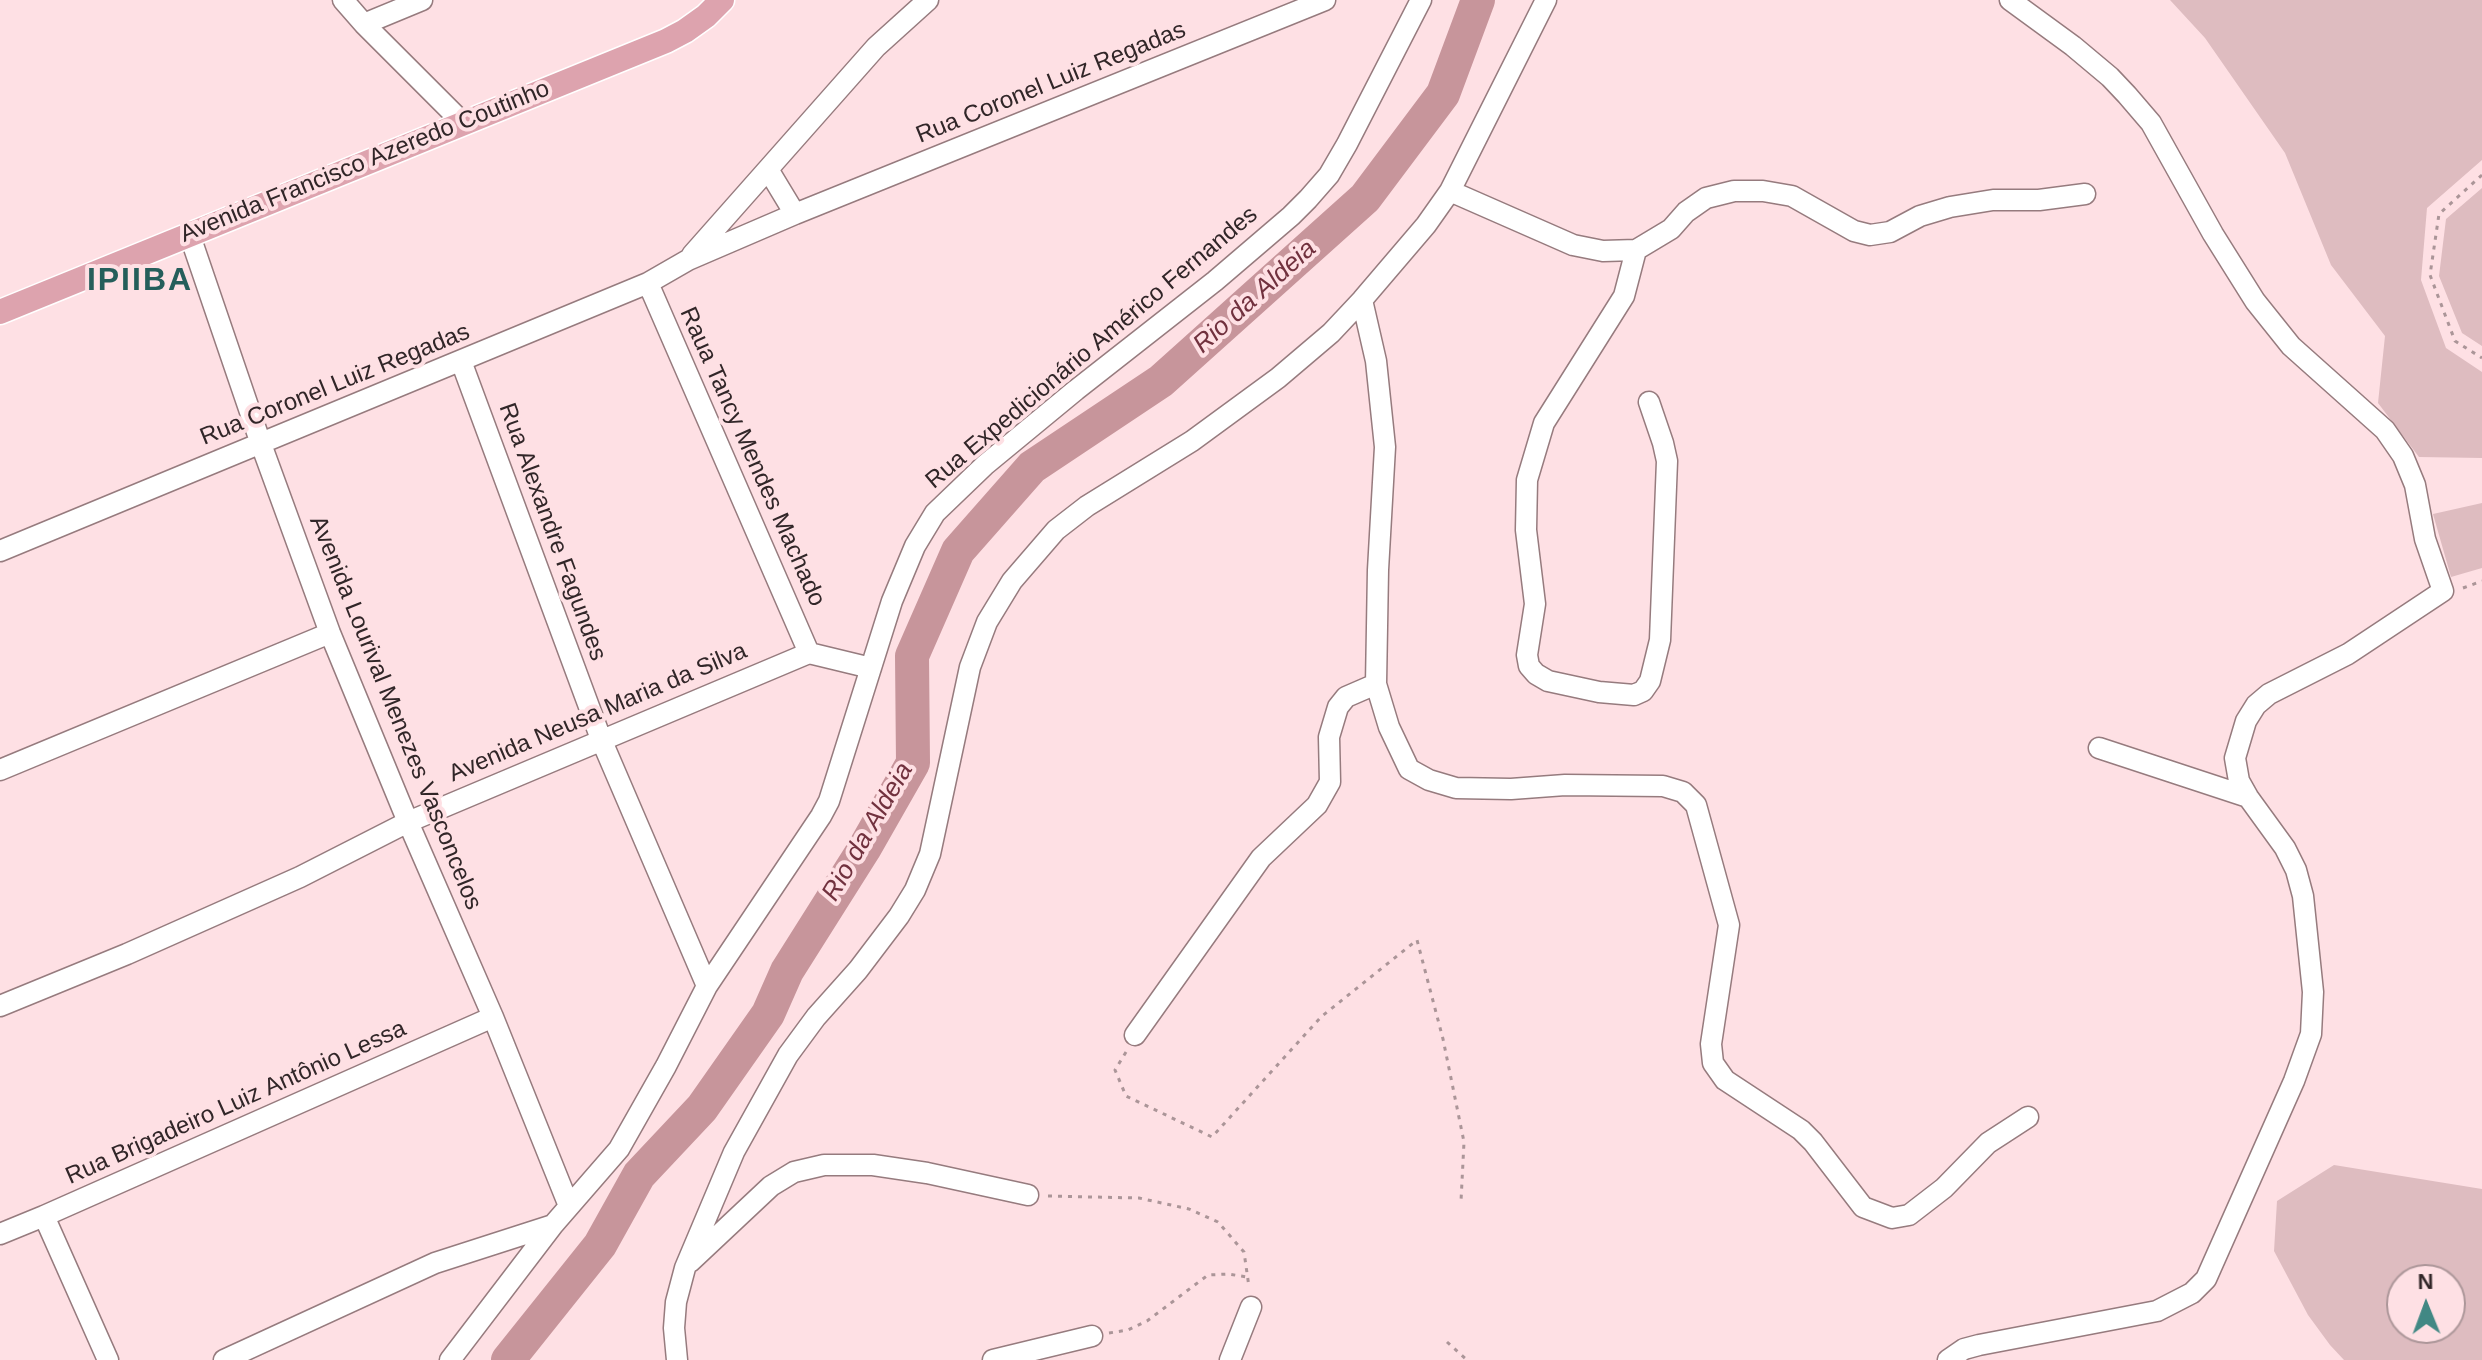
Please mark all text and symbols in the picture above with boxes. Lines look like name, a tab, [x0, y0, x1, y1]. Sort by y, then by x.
street label: Rua Coronel Luiz Regadas	[912, 16, 1190, 150]
street label: Avenida Francisco Azeredo Coutinho	[176, 75, 554, 249]
street label: Rua Expedicionário Américo Fernandes	[920, 201, 1264, 495]
water label: Rio da Aldeia	[1187, 234, 1323, 360]
district label: IPIIBA	[87, 262, 193, 300]
street label: Raua Tancy Mendes Machado	[673, 303, 831, 611]
street label: Rua Coronel Luiz Regadas	[196, 318, 474, 452]
street label: Rua Alexandre Fagundes	[492, 399, 612, 665]
street label: Avenida Lourival Menezes Vasconcelos	[303, 512, 487, 914]
street label: Avenida Neusa Maria da Silva	[445, 637, 751, 789]
water label: Rio da Aldeia	[816, 757, 920, 907]
street label: Rua Brigadeiro Luiz Antônio Lessa	[61, 1015, 411, 1191]
north arrow	[2386, 1264, 2466, 1344]
text: N	[2417, 1269, 2434, 1294]

